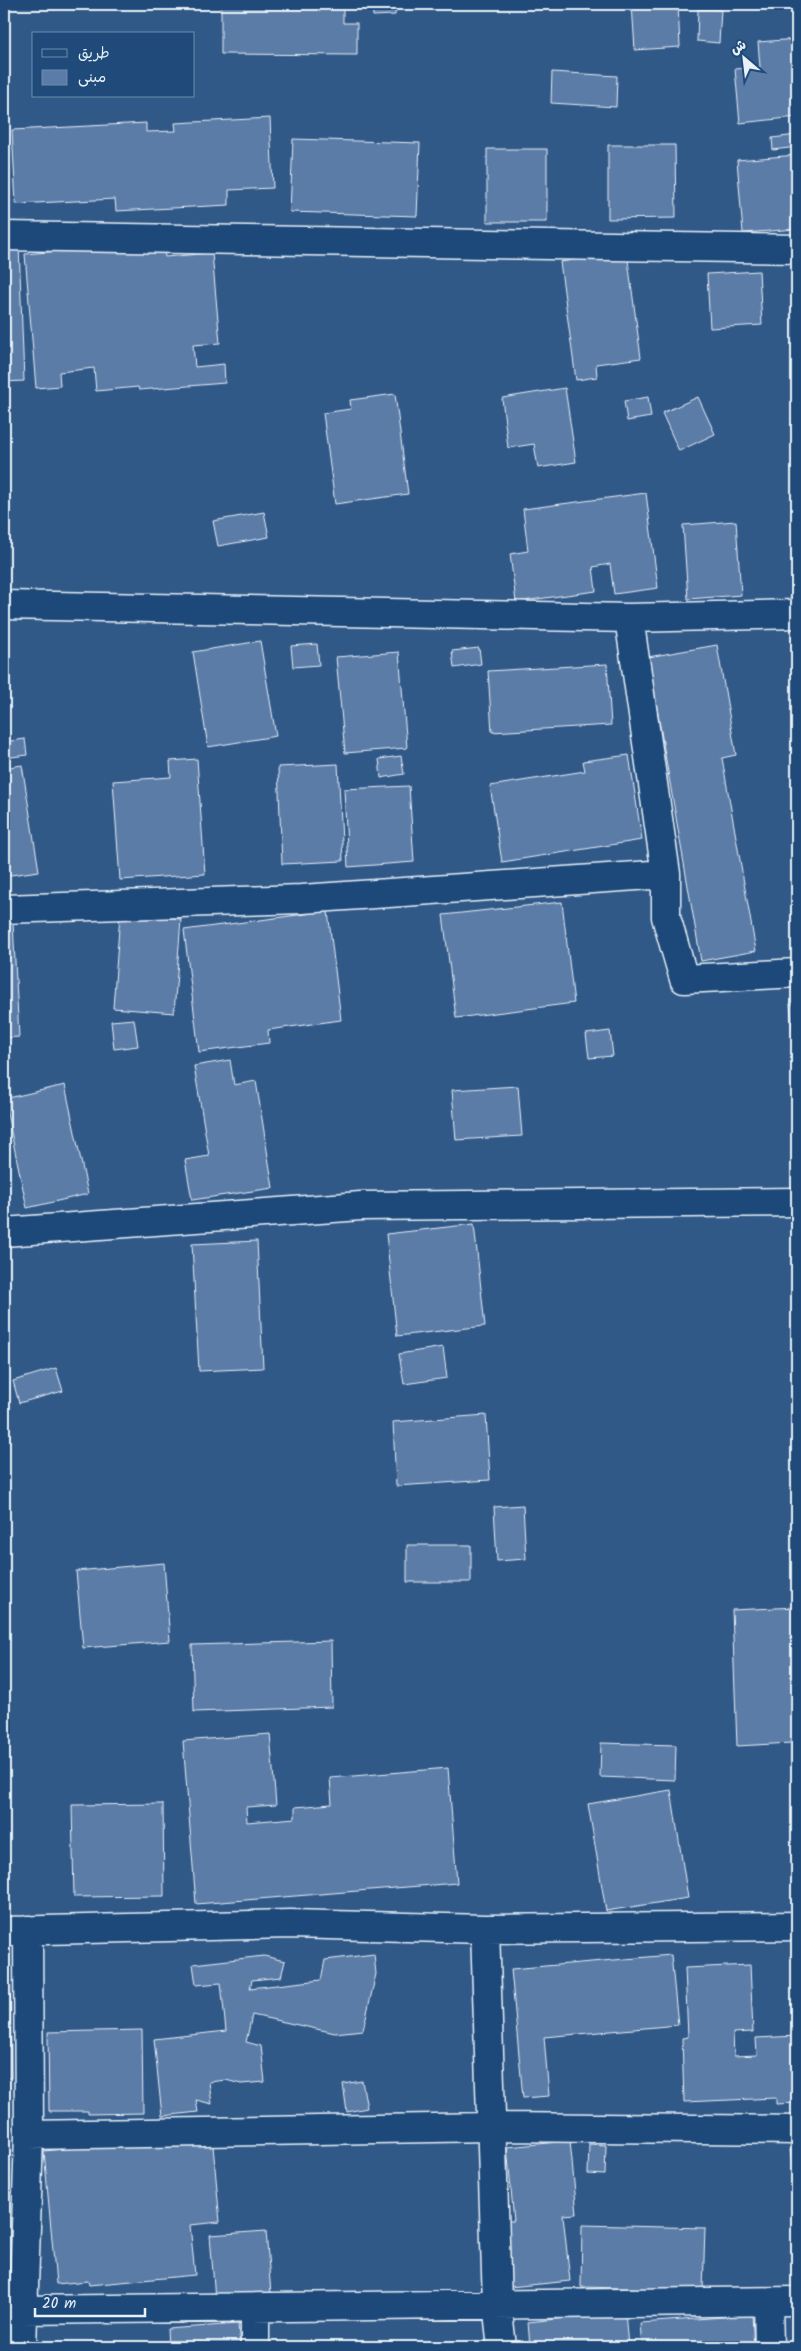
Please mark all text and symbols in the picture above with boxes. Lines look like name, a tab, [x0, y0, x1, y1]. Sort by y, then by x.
legend	[32, 32, 195, 98]
north arrow	[718, 32, 768, 82]
text: ش	[726, 34, 750, 61]
text: طريق	[78, 42, 110, 66]
text: مبنى	[78, 66, 106, 90]
scale bar	[35, 2286, 145, 2318]
text: 20 m	[42, 2292, 76, 2316]

